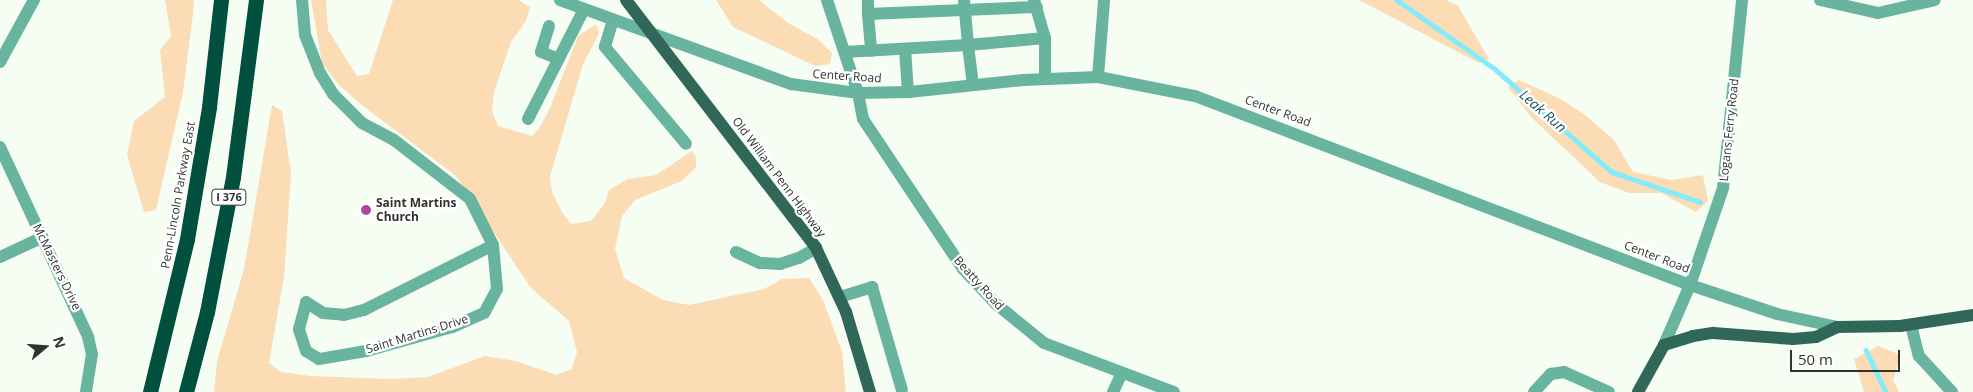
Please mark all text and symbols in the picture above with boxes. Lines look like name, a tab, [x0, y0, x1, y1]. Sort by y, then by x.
street label: Center Road	[812, 66, 882, 86]
street label: Logans Ferry Road	[1716, 78, 1742, 182]
water label: Leak Run	[1516, 86, 1570, 136]
street label: Center Road	[1243, 92, 1313, 130]
street label: Old William Penn Highway	[729, 114, 829, 240]
street label: Penn-Lincoln Parkway East	[158, 120, 198, 270]
road number: I 376	[210, 188, 248, 206]
place label: Saint Martins Church	[376, 196, 456, 224]
marker: Saint Martins Church	[360, 204, 372, 216]
street label: McMasters Drive	[30, 222, 84, 312]
street label: Center Road	[1622, 238, 1692, 276]
street label: Beatty Road	[951, 253, 1007, 313]
street label: Saint Martins Drive	[364, 312, 470, 356]
north arrow	[20, 322, 70, 372]
text: N	[49, 334, 71, 351]
scale bar	[1793, 340, 1903, 372]
text: 50 m	[1798, 349, 1833, 369]

